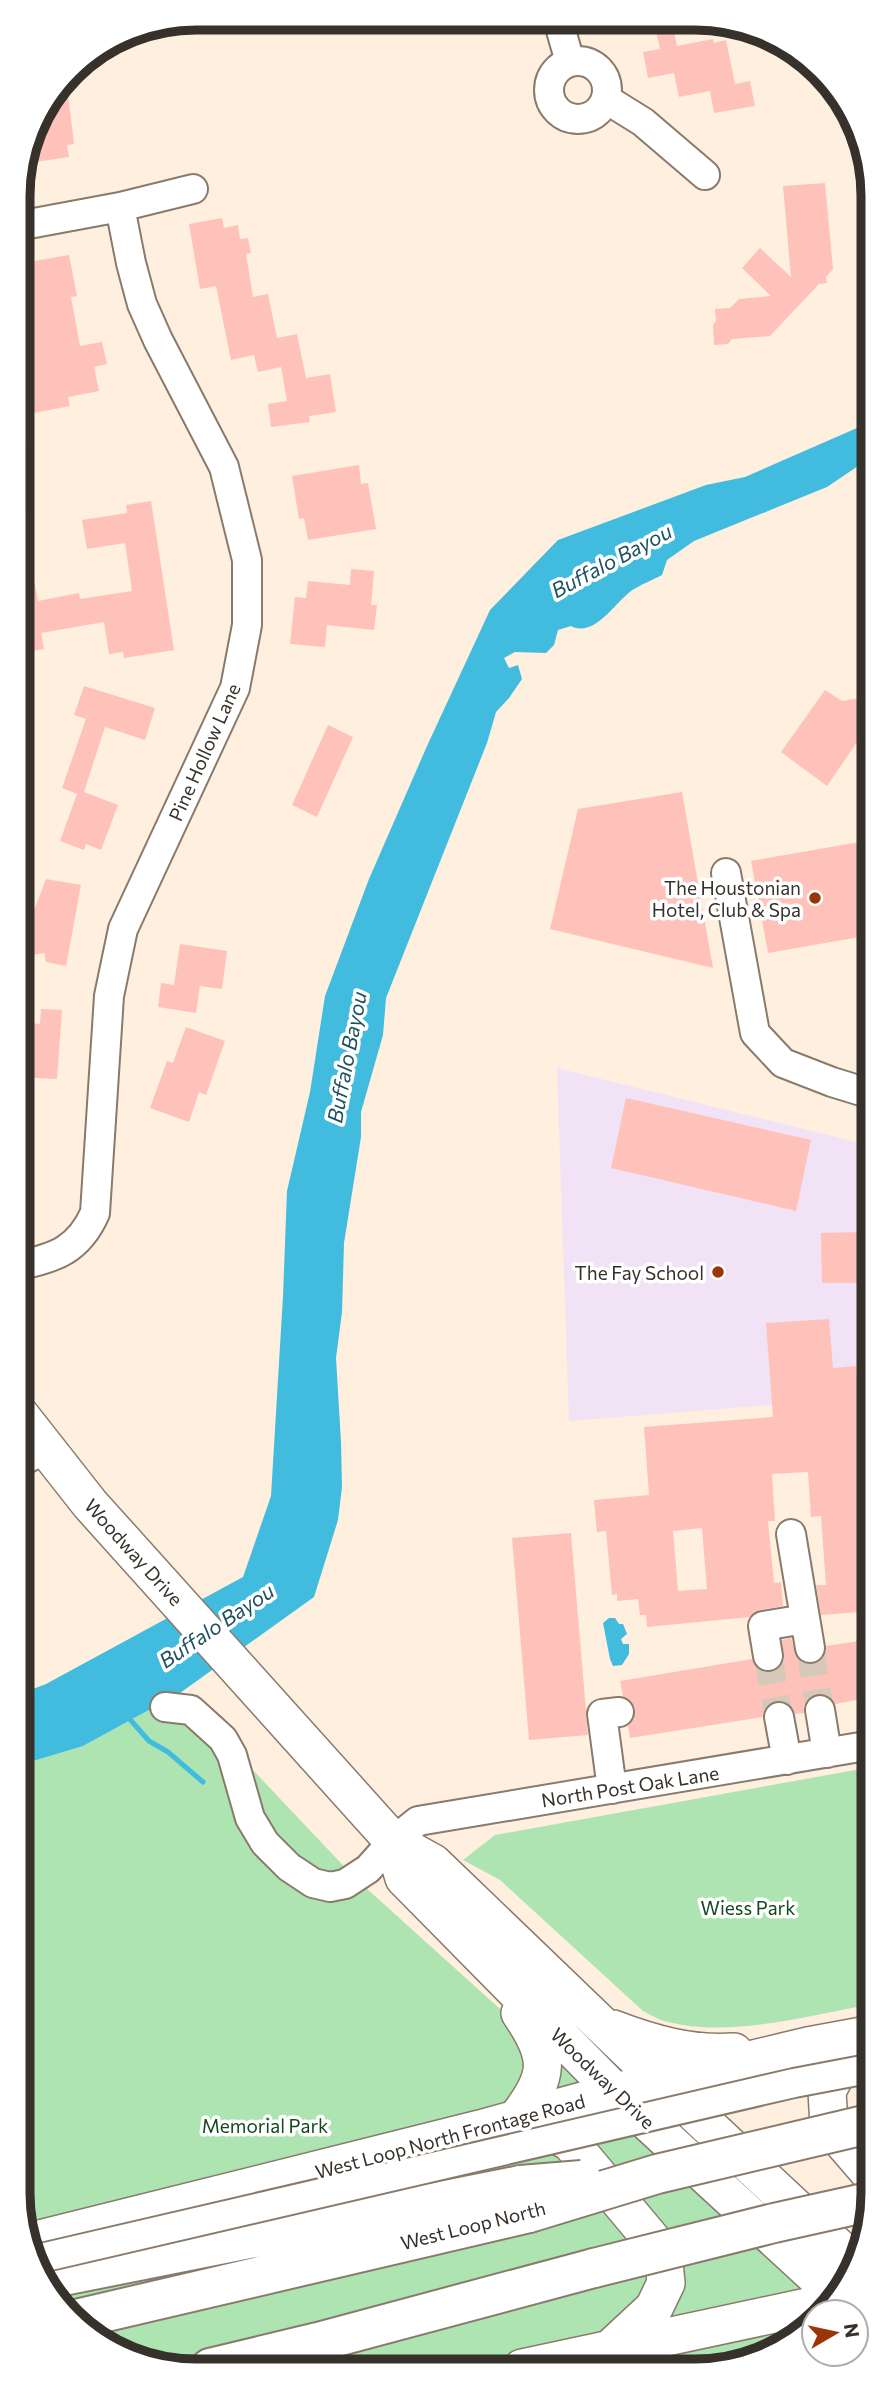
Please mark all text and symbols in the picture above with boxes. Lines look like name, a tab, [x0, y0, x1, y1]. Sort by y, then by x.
water label: Buffalo Bayou	[546, 518, 676, 602]
street label: Pine Hollow Lane	[163, 680, 245, 824]
place label: The Houstonian Hotel, Club & Spa	[652, 876, 801, 921]
marker: The Houstonian Hotel, Club & Spa	[807, 890, 823, 906]
water label: Buffalo Bayou	[321, 989, 371, 1125]
place label: The Fay School	[575, 1261, 704, 1284]
marker: The Fay School	[710, 1264, 726, 1280]
street label: Woodway Drive	[80, 1494, 188, 1610]
water label: Buffalo Bayou	[154, 1577, 278, 1673]
street label: North Post Oak Lane	[540, 1761, 720, 1811]
park label: Wiess Park	[701, 1896, 795, 1919]
street label: Woodway Drive	[546, 2023, 660, 2133]
street label: West Loop North Frontage Road	[313, 2089, 587, 2183]
park label: Memorial Park	[202, 2114, 328, 2137]
street label: West Loop North	[398, 2196, 548, 2254]
north arrow	[800, 2298, 870, 2368]
text: N	[840, 2321, 865, 2339]

